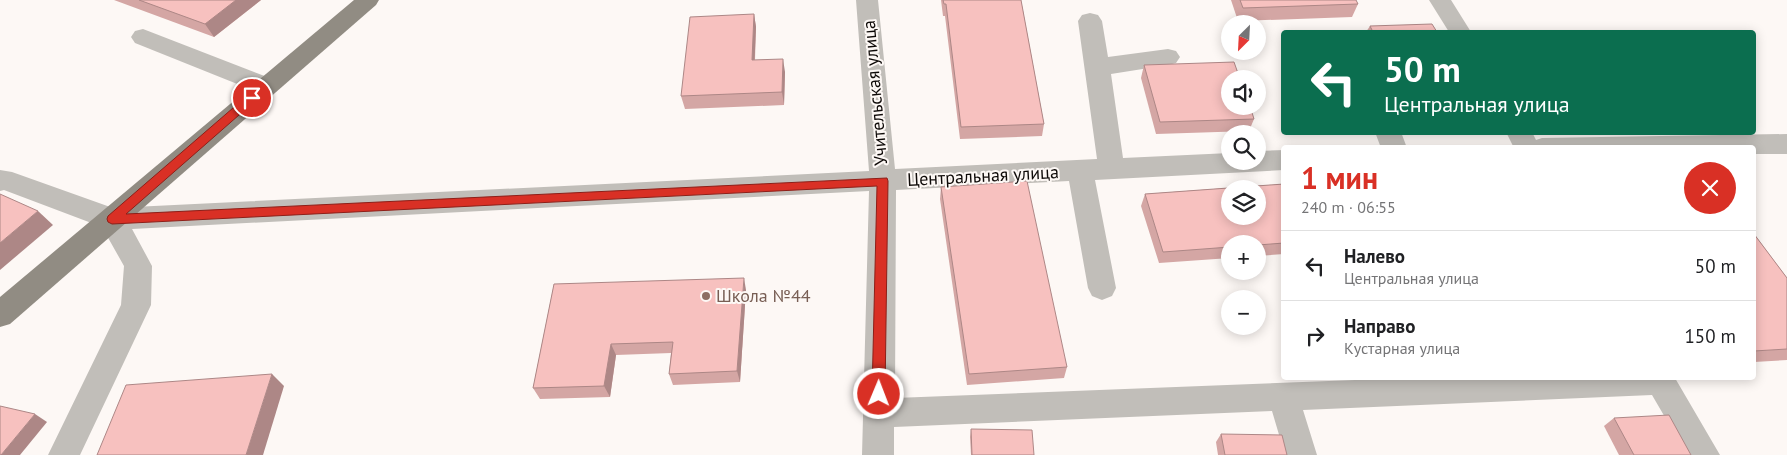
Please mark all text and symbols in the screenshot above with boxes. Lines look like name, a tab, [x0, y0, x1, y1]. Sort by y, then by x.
north arrow	[1221, 15, 1266, 60]
map controls	[1221, 15, 1266, 335]
street label: Учительская улица	[857, 19, 892, 167]
text: 50 m	[1384, 46, 1461, 92]
icon: left	[1301, 50, 1366, 115]
button: sound	[1221, 70, 1266, 115]
pin	[231, 77, 273, 119]
icon: arrive	[238, 84, 266, 112]
text: Центральная улица	[1384, 90, 1570, 118]
button: search	[1221, 125, 1266, 170]
text: 1 мин	[1301, 158, 1378, 197]
street label: Центральная улица	[907, 160, 1059, 191]
button: close	[1684, 162, 1736, 214]
button: layers	[1221, 180, 1266, 225]
text: 240 m · 06:55	[1301, 197, 1396, 217]
button: +	[1221, 235, 1266, 280]
text: Налево	[1344, 244, 1405, 268]
icon: left	[1301, 252, 1329, 280]
text: 50 m	[1695, 254, 1736, 278]
text: Центральная улица	[1344, 268, 1479, 288]
place label: Школа №44	[716, 284, 811, 307]
marker: Школа №44	[700, 290, 712, 302]
button: −	[1221, 290, 1266, 335]
text: Направо	[1344, 314, 1415, 338]
icon: right	[1301, 322, 1329, 350]
text: 150 m	[1684, 324, 1736, 348]
text: Кустарная улица	[1344, 338, 1460, 358]
position arrow	[852, 367, 904, 419]

